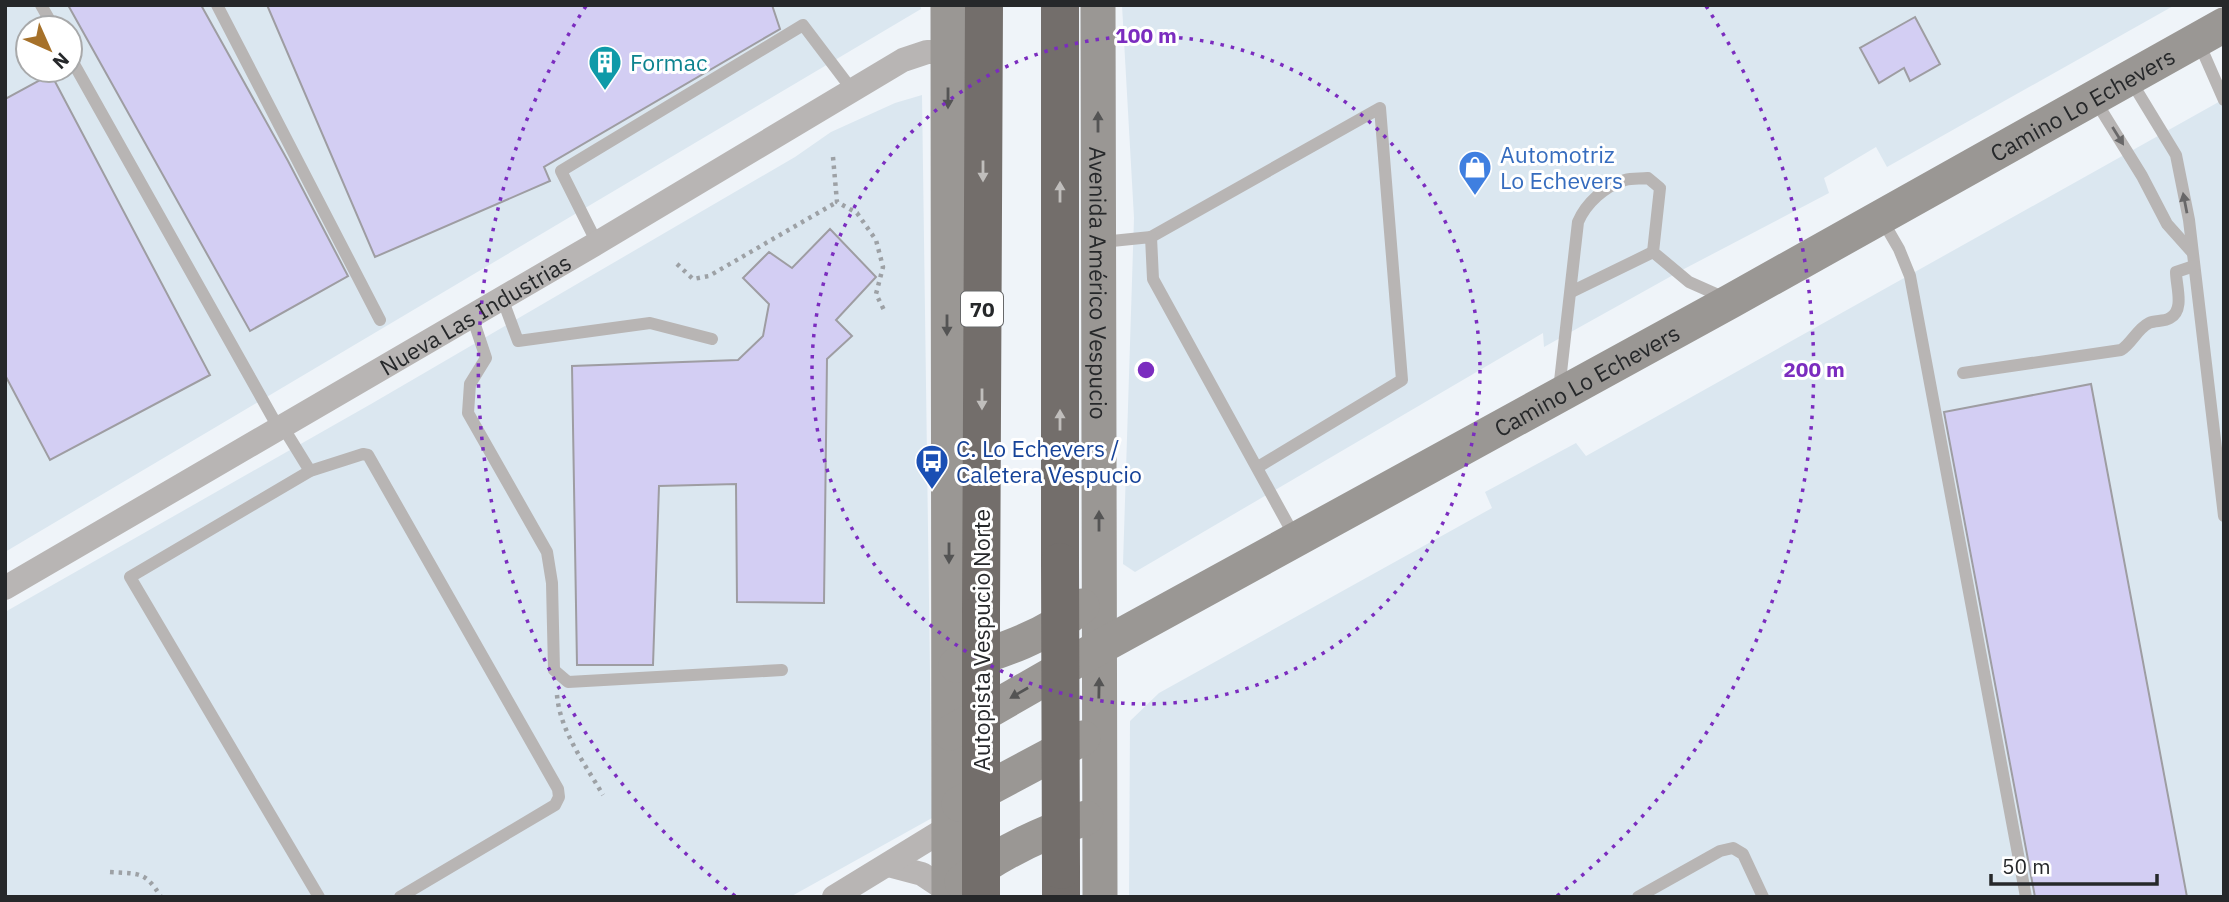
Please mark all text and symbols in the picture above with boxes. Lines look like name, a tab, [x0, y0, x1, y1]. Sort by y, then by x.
north arrow	[14, 14, 84, 84]
text: 100 m	[1115, 21, 1177, 49]
street label: Camino Lo Echevers	[1984, 41, 2180, 168]
building icon: Formac	[586, 43, 624, 92]
place label: Formac	[630, 47, 708, 77]
text: N	[48, 48, 74, 74]
one-way arrow	[942, 87, 954, 109]
one-way arrow	[1092, 111, 1104, 133]
one-way arrow	[2111, 127, 2124, 146]
place label: Automotriz Lo Echevers	[1500, 139, 1623, 195]
street label: Avenida Américo Vespucio	[1083, 146, 1114, 420]
shop icon: Automotriz Lo Echevers	[1456, 148, 1494, 197]
one-way arrow	[977, 161, 989, 183]
one-way arrow	[1054, 181, 1066, 203]
one-way arrow	[2180, 192, 2191, 214]
street label: Nueva Las Industrias	[374, 247, 576, 382]
road number: 70	[961, 292, 1003, 326]
one-way arrow	[941, 315, 953, 337]
street label: Camino Lo Echevers	[1489, 317, 1685, 443]
text: 200 m	[1783, 355, 1845, 383]
centre of rings	[1134, 358, 1158, 382]
one-way arrow	[976, 388, 988, 410]
one-way arrow	[1054, 409, 1066, 431]
place label: C. Lo Echevers / Caletera Vespucio	[956, 433, 1142, 489]
bus stop icon: C. Lo Echevers / Caletera Vespucio	[913, 442, 951, 491]
street label: Autopista Vespucio Norte	[966, 509, 996, 771]
one-way arrow	[1093, 510, 1105, 532]
one-way arrow	[943, 542, 955, 564]
one-way arrow	[1093, 677, 1105, 699]
one-way arrow	[1010, 687, 1029, 699]
scale bar	[1991, 842, 2157, 886]
text: 50 m	[2002, 852, 2051, 880]

